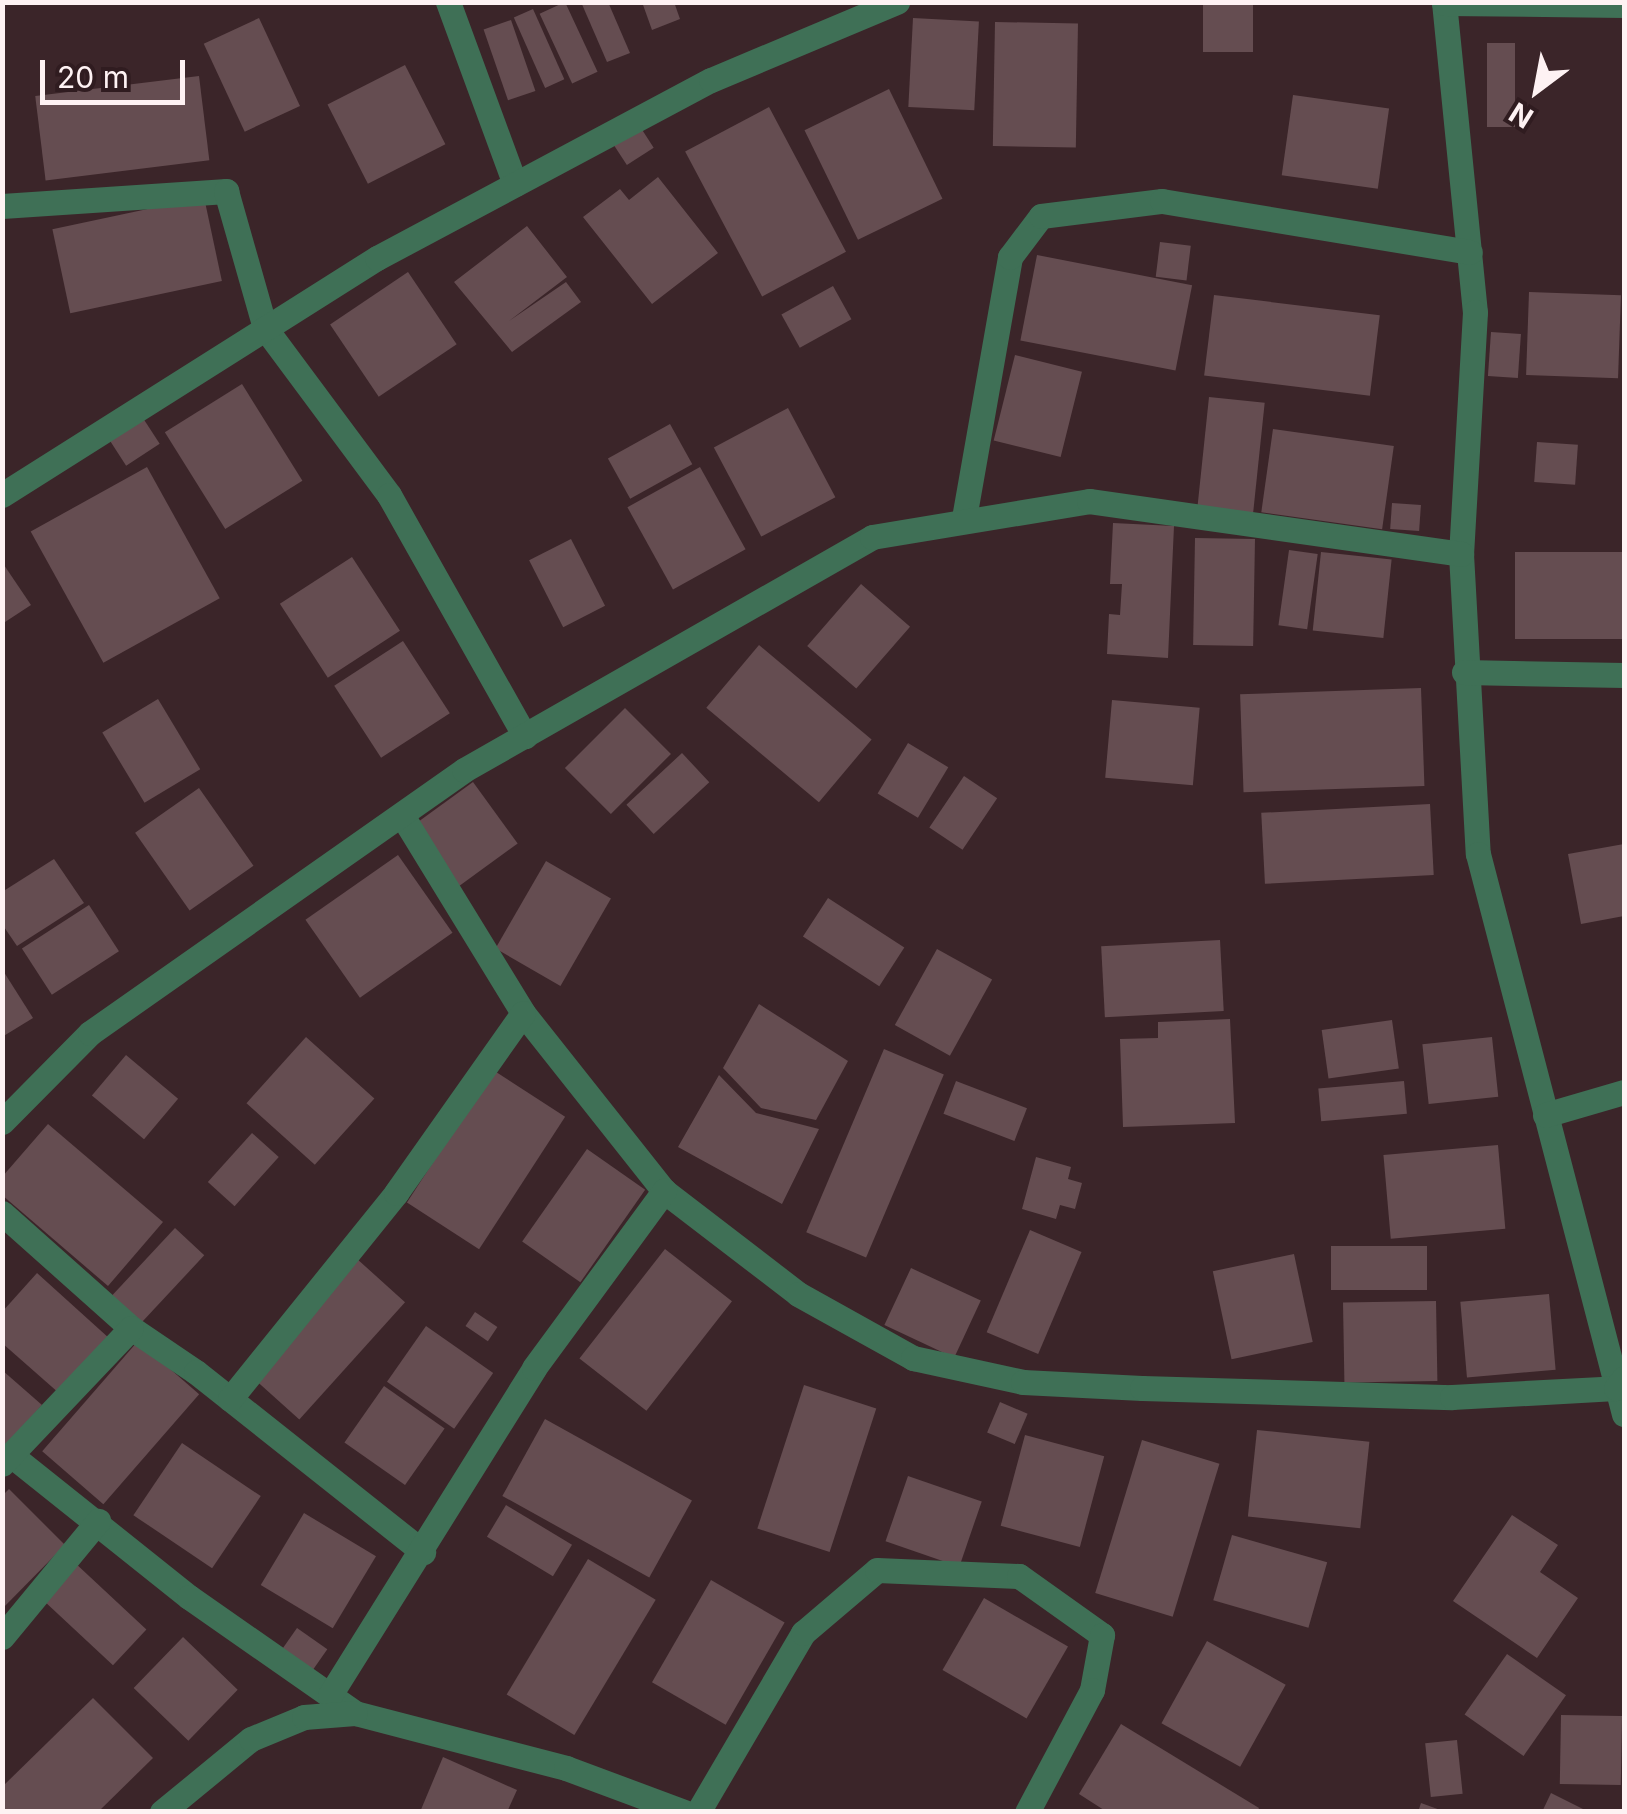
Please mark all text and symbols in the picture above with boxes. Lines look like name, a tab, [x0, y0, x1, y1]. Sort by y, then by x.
scale bar	[45, 40, 190, 102]
north arrow	[1487, 40, 1587, 140]
text: 20 m	[57, 59, 129, 95]
text: N	[1503, 95, 1539, 136]

